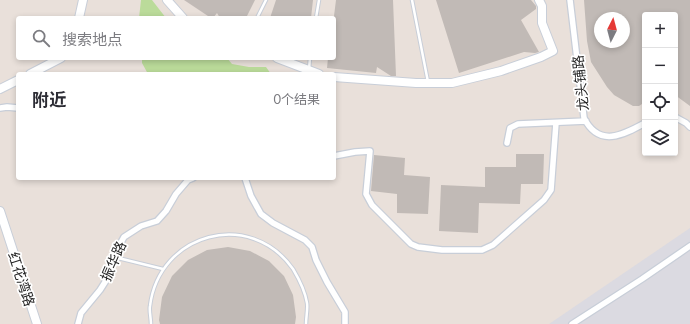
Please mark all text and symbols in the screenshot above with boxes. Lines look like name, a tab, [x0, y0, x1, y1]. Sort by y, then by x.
north arrow	[594, 12, 630, 48]
map controls	[642, 12, 678, 156]
button: +	[642, 12, 678, 48]
search box	[16, 16, 336, 60]
icon: search	[30, 27, 52, 49]
text: 搜索地点	[62, 30, 122, 48]
button: −	[642, 48, 678, 84]
street label: 龙头铺路	[569, 54, 591, 112]
button: locate	[642, 84, 678, 120]
text: 附近	[32, 89, 66, 110]
text: 0个结果	[273, 91, 320, 107]
button: layers	[642, 120, 678, 156]
street label: 振华路	[97, 238, 129, 284]
street label: 红花湾路	[5, 250, 39, 308]

